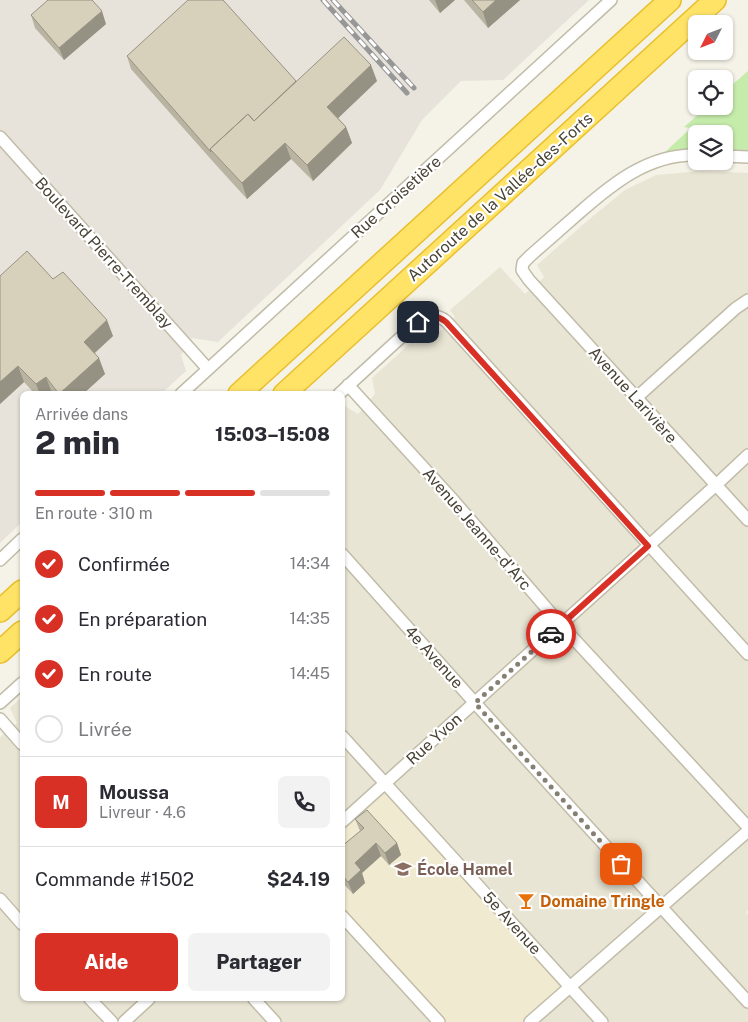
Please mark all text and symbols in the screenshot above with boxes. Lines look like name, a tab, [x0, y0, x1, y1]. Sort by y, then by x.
north arrow	[688, 15, 732, 60]
map controls	[688, 15, 733, 170]
button: locate	[688, 70, 733, 115]
street label: Autoroute de la Vallée-des-Forts	[404, 109, 596, 285]
button: layers	[688, 125, 733, 170]
street label: Rue Croisetière	[347, 152, 445, 242]
street label: Boulevard Pierre-Tremblay	[31, 173, 177, 333]
pin	[397, 301, 439, 343]
icon: home	[404, 308, 432, 336]
street label: Avenue Larivière	[585, 343, 681, 447]
text: Arrivée dans	[35, 405, 128, 424]
text: 15:03–15:08	[215, 423, 330, 445]
text: 2 min	[35, 424, 120, 461]
street label: Avenue Jeanne-d'Arc	[419, 464, 535, 594]
text: En route · 310 m	[35, 504, 153, 523]
icon: check	[35, 550, 63, 578]
text: Confirmée	[78, 553, 170, 575]
text: 14:34	[290, 554, 330, 573]
icon: check	[35, 605, 63, 633]
text: En préparation	[78, 608, 207, 630]
text: 14:35	[289, 609, 330, 628]
courier	[526, 609, 576, 659]
icon: car	[537, 620, 565, 648]
street label: 4e Avenue	[401, 622, 467, 692]
icon: check	[35, 660, 63, 688]
text: En route	[78, 663, 152, 685]
text: 14:45	[290, 664, 330, 683]
street label: Rue Yvon	[402, 709, 466, 769]
text: Livrée	[78, 718, 132, 740]
button: phone	[278, 776, 330, 828]
text: Moussa	[99, 781, 169, 803]
text: M	[52, 791, 70, 813]
text: Livreur · 4.6	[99, 803, 186, 822]
pin	[600, 843, 642, 885]
icon: bag	[607, 850, 635, 878]
school or university icon: École Hamel	[393, 859, 413, 879]
place label: École Hamel	[417, 859, 513, 879]
text: Commande #1502	[35, 868, 194, 890]
text: $24.19	[267, 868, 330, 890]
street label: 5e Avenue	[479, 888, 545, 958]
bar icon: Domaine Tringle	[516, 891, 536, 911]
place label: Domaine Tringle	[540, 892, 665, 911]
button: Aide	[35, 933, 178, 991]
button: Partager	[188, 933, 330, 991]

